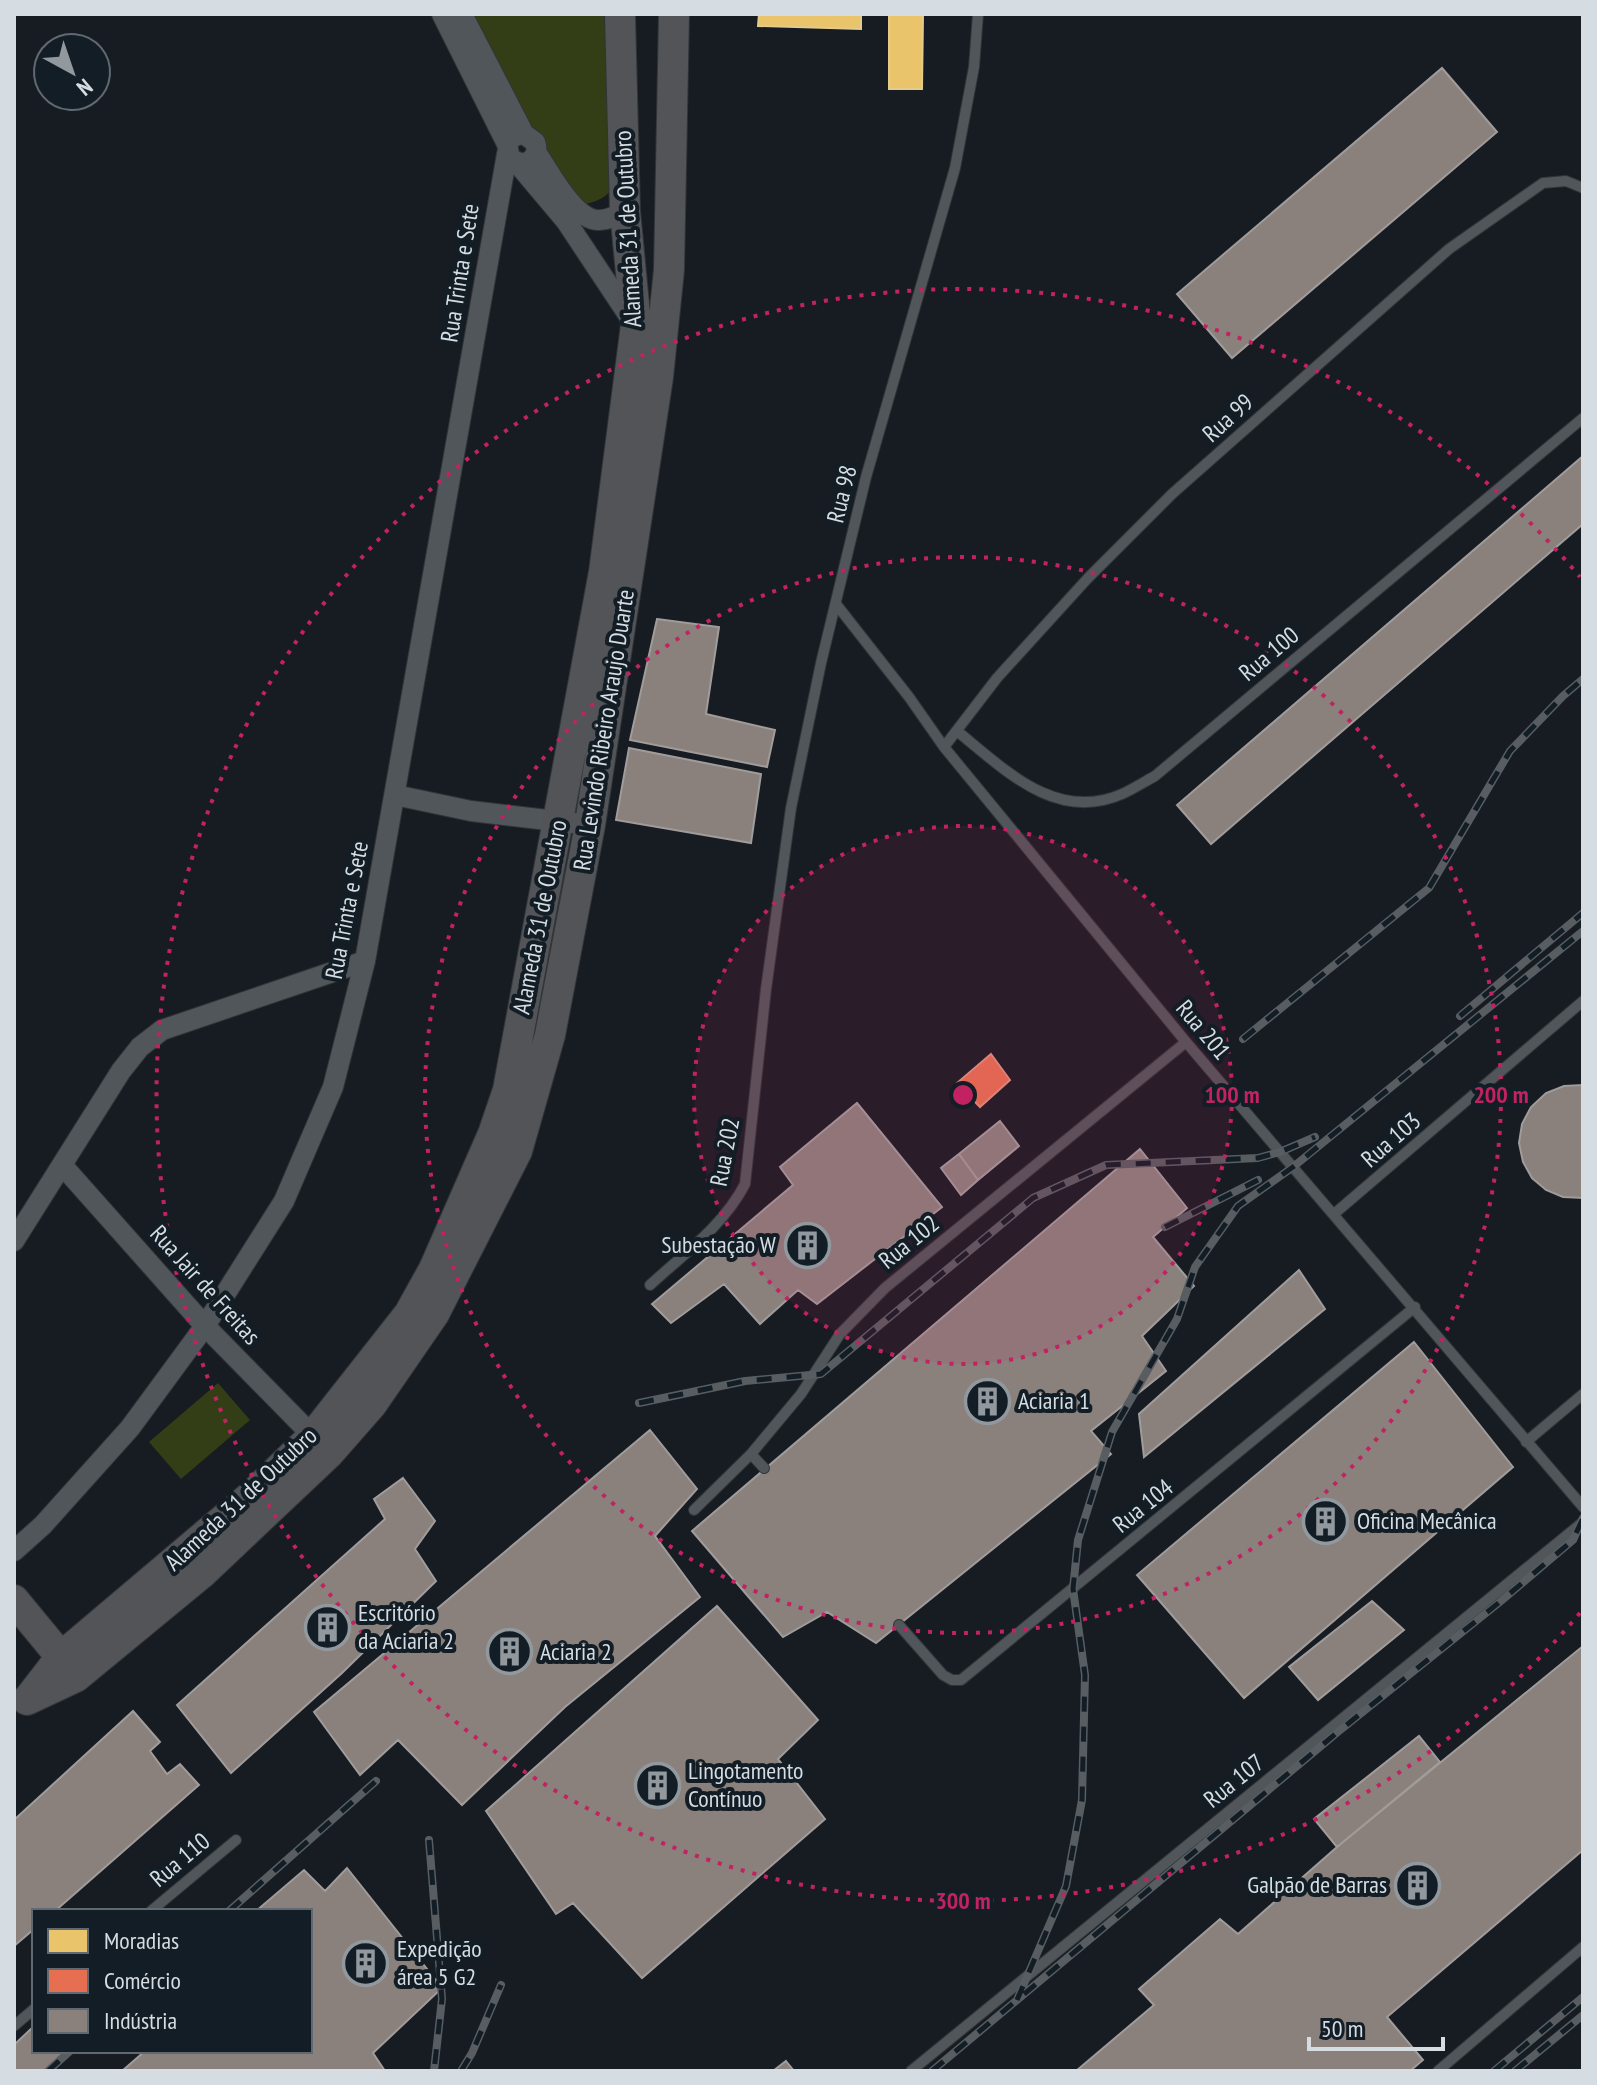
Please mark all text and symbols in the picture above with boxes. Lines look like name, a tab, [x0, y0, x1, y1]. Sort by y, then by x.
north arrow	[32, 32, 112, 112]
text: N	[71, 73, 98, 102]
street label: Alameda 31 de Outubro	[607, 130, 648, 328]
street label: Rua Trinta e Sete	[433, 201, 486, 344]
street label: Rua 99	[1196, 387, 1260, 449]
street label: Rua 98	[819, 462, 864, 526]
street label: Rua Levindo Ribeiro Araujo Duarte	[566, 587, 641, 873]
street label: Rua 100	[1232, 620, 1305, 688]
street label: Alameda 31 de Outubro	[505, 817, 574, 1017]
street label: Rua Trinta e Sete	[318, 838, 375, 981]
street label: Rua 201	[1169, 993, 1237, 1066]
text: 100 m	[1204, 1079, 1260, 1110]
text: 200 m	[1473, 1079, 1529, 1110]
centre of rings	[949, 1081, 977, 1109]
street label: Rua 103	[1354, 1105, 1427, 1174]
street label: Rua 202	[703, 1115, 746, 1189]
street label: Rua 102	[872, 1208, 945, 1275]
street label: Rua Jair de Freitas	[144, 1218, 267, 1351]
building icon: Subestação W	[783, 1221, 831, 1269]
place label: Subestação W	[661, 1229, 776, 1260]
building icon: Aciaria 1	[963, 1377, 1011, 1425]
place label: Aciaria 1	[1018, 1385, 1090, 1416]
street label: Alameda 31 de Outubro	[158, 1420, 323, 1577]
street label: Rua 104	[1106, 1472, 1179, 1539]
building icon: Oficina Mecânica	[1302, 1497, 1350, 1545]
place label: Oficina Mecânica	[1357, 1505, 1497, 1536]
place label: Escritório da Aciaria 2	[358, 1597, 454, 1656]
building icon: Escritório da Aciaria 2	[303, 1603, 351, 1651]
building icon: Aciaria 2	[485, 1628, 533, 1676]
place label: Aciaria 2	[540, 1636, 612, 1667]
street label: Rua 107	[1197, 1747, 1270, 1814]
place label: Lingotamento Contínuo	[688, 1755, 804, 1814]
building icon: Lingotamento Contínuo	[633, 1761, 681, 1809]
street label: Rua 110	[143, 1826, 216, 1894]
building icon: Galpão de Barras	[1394, 1861, 1442, 1909]
place label: Galpão de Barras	[1247, 1869, 1387, 1900]
text: 300 m	[935, 1885, 991, 1916]
legend	[32, 1909, 312, 2053]
text: Moradias	[104, 1925, 179, 1956]
place label: Expedição área 5 G2	[397, 1933, 482, 1992]
building icon: Expedição área 5 G2	[342, 1939, 390, 1987]
text: Comércio	[104, 1965, 181, 1996]
scale bar	[1309, 2001, 1443, 2051]
text: Indústria	[104, 2005, 177, 2036]
text: 50 m	[1321, 2013, 1363, 2044]

